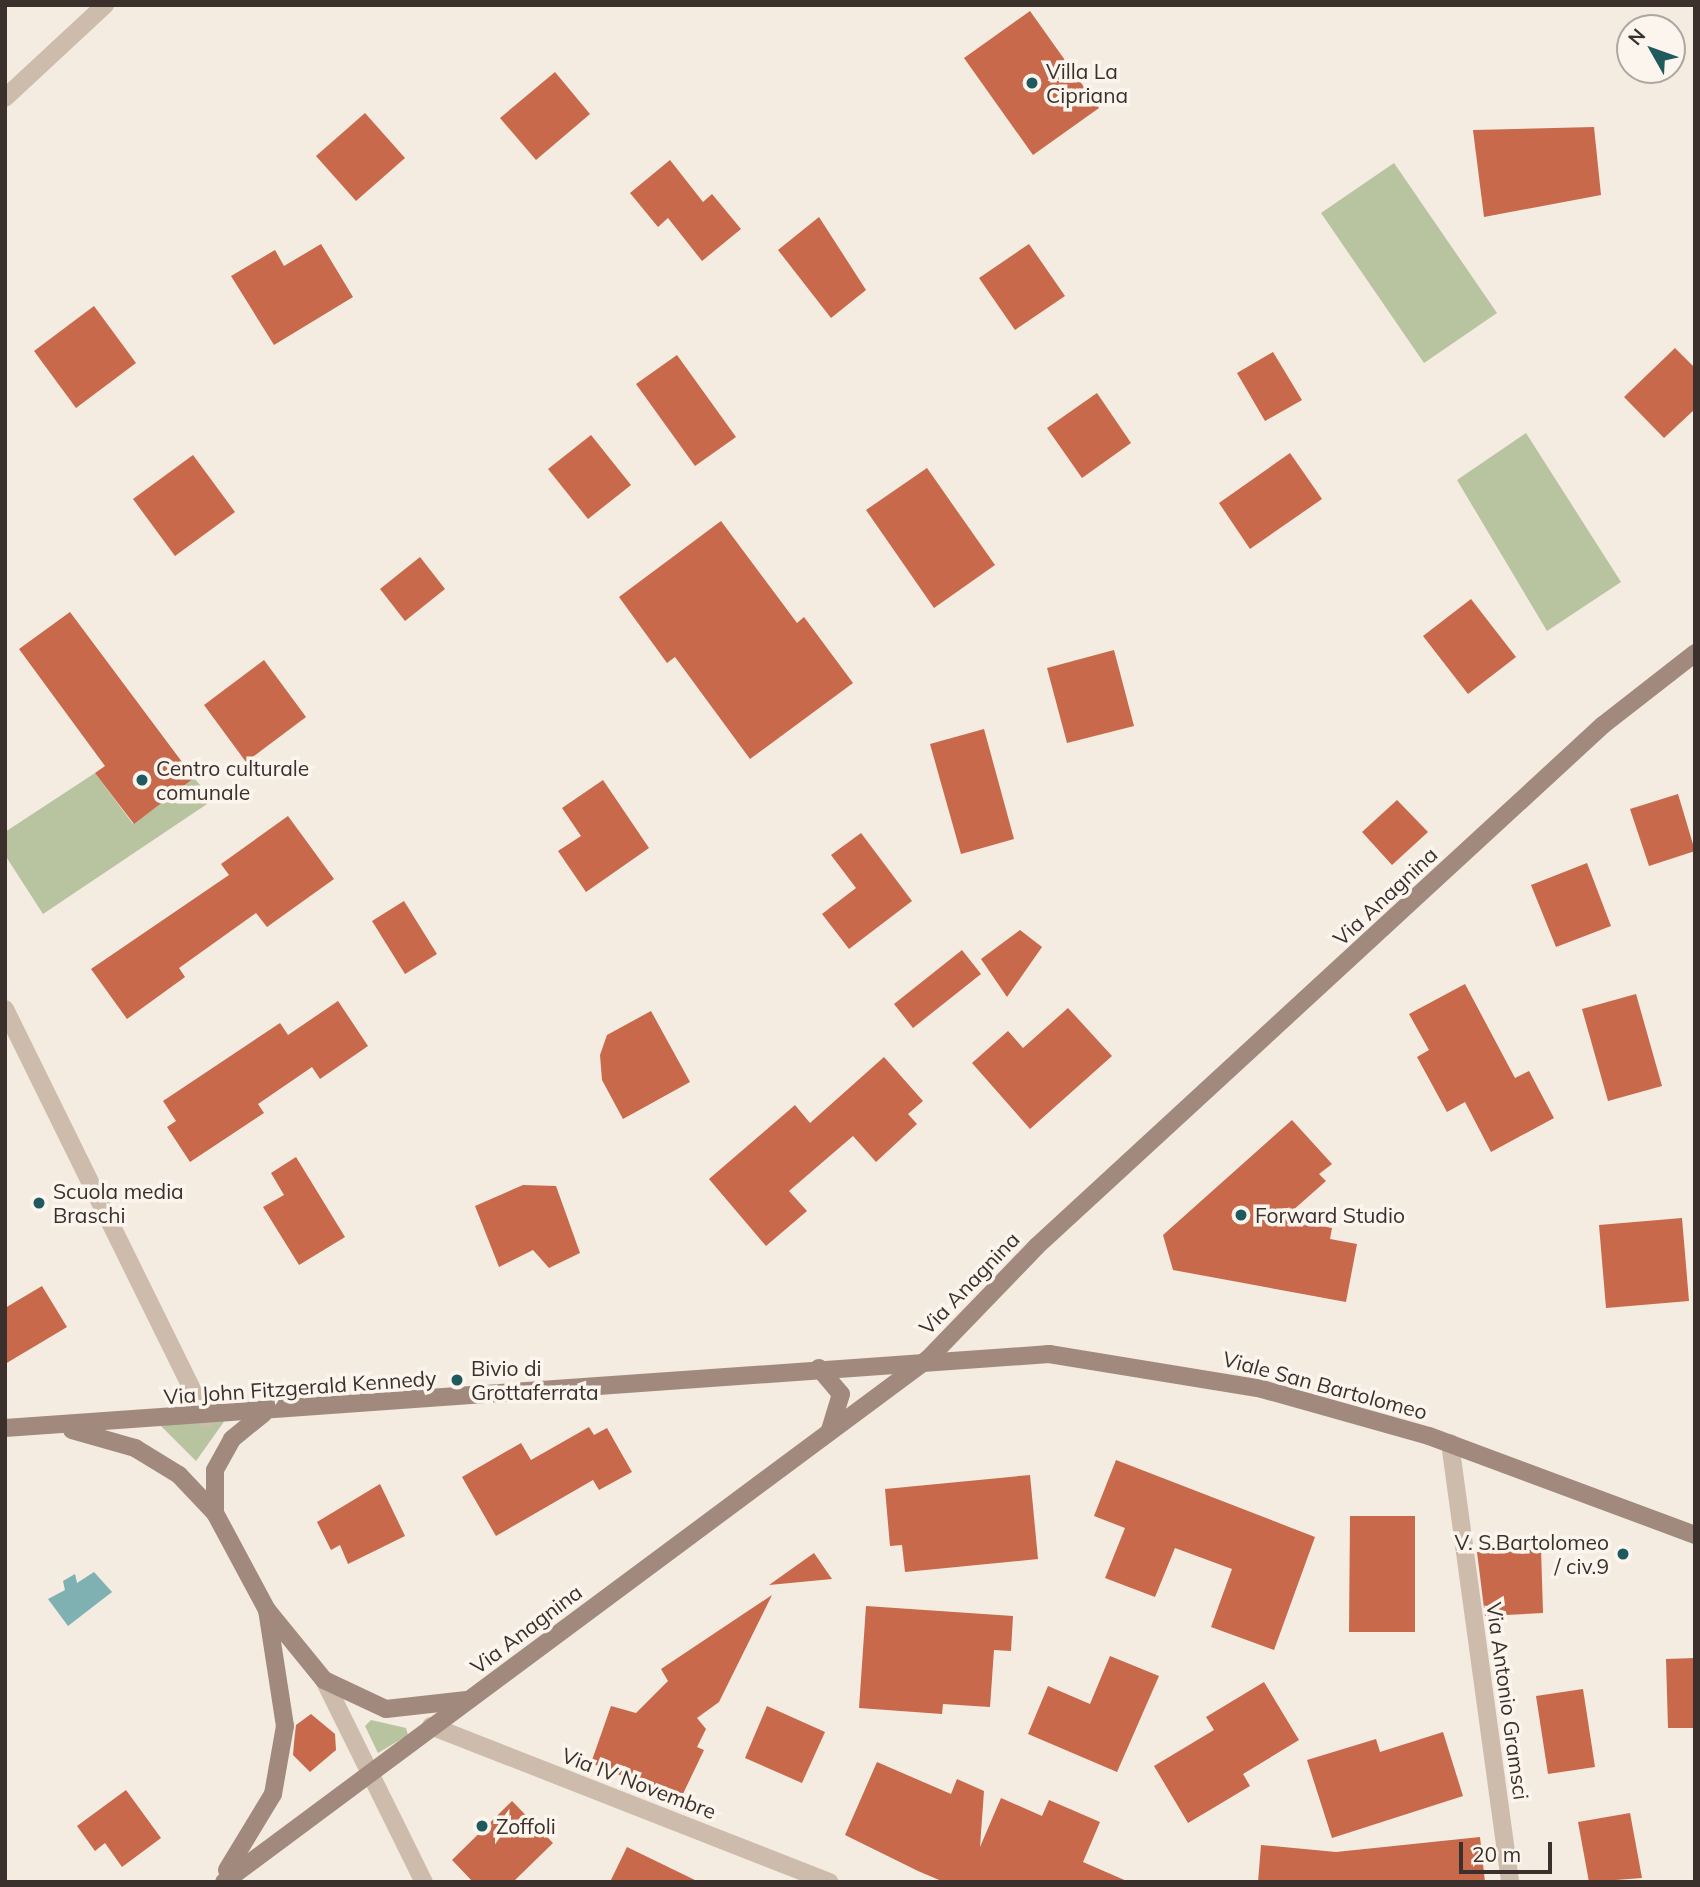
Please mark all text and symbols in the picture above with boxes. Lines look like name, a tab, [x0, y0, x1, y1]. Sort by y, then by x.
north arrow	[1616, 14, 1686, 84]
text: N	[1623, 24, 1650, 50]
place label: Villa La Cipriana	[1046, 58, 1128, 108]
marker: Villa La Cipriana	[1024, 75, 1040, 91]
place label: Centro culturale comunale	[156, 755, 309, 805]
marker: Centro culturale comunale	[134, 772, 150, 788]
street label: Via Anagnina	[1328, 841, 1442, 951]
place label: Scuola media Braschi	[53, 1178, 184, 1228]
marker: Scuola media Braschi	[31, 1195, 47, 1211]
place label: Forward Studio	[1255, 1202, 1405, 1228]
marker: Forward Studio	[1233, 1207, 1249, 1223]
street label: Via Anagnina	[914, 1226, 1024, 1340]
street label: Viale San Bartolomeo	[1220, 1346, 1430, 1424]
place label: Bivio di Grottaferrata	[471, 1355, 599, 1405]
street label: Via John Fitzgerald Kennedy	[163, 1365, 437, 1409]
marker: Bivio di Grottaferrata	[449, 1372, 465, 1388]
place label: V. S.Bartolomeo / civ.9	[1454, 1529, 1609, 1579]
marker: V. S.Bartolomeo / civ.9	[1615, 1546, 1631, 1562]
street label: Via Anagnina	[465, 1579, 587, 1679]
street label: Via Antonio Gramsci	[1482, 1601, 1534, 1801]
street label: Via IV Novembre	[558, 1742, 720, 1824]
place label: Zoffoli	[496, 1813, 556, 1839]
marker: Zoffoli	[474, 1818, 490, 1834]
scale bar	[1462, 1828, 1555, 1872]
text: 20 m	[1472, 1841, 1521, 1867]

